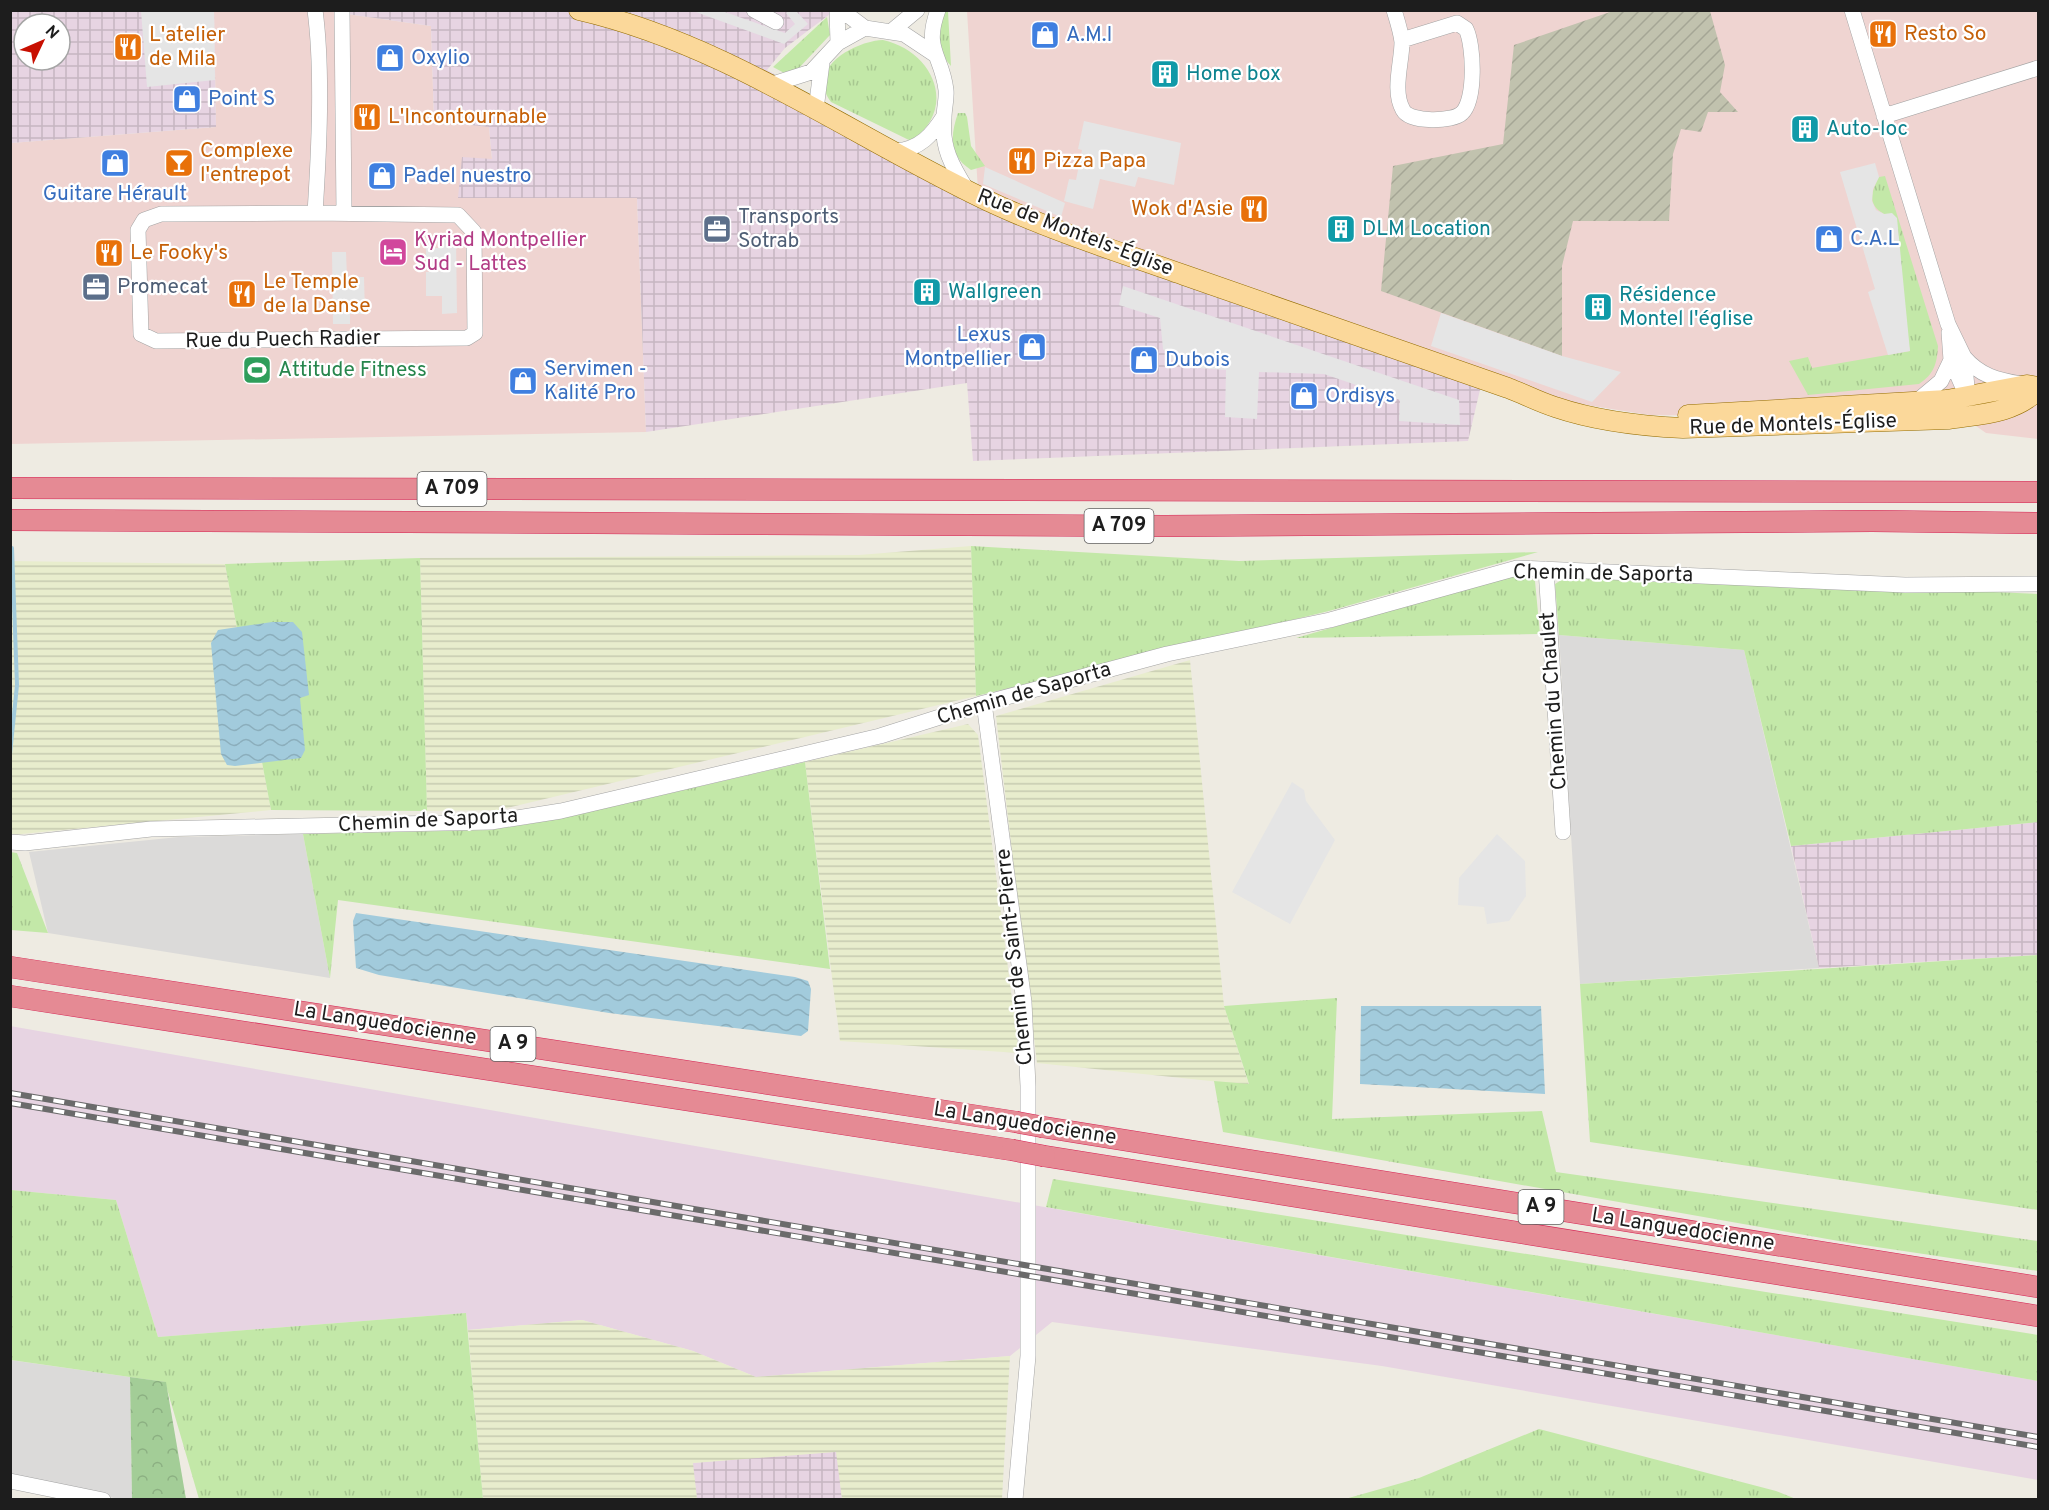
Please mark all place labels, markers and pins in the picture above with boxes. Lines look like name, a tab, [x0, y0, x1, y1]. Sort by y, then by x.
restaurant icon: Resto So	[1867, 18, 1899, 50]
shop icon: A.M.I	[1029, 19, 1061, 51]
place label: Resto So	[1904, 21, 1986, 48]
place label: L'atelier de Mila	[149, 22, 226, 73]
place label: A.M.I	[1066, 22, 1112, 49]
restaurant icon: L'atelier de Mila	[112, 31, 144, 63]
shop icon: Oxylio	[374, 42, 406, 74]
place label: Oxylio	[411, 45, 470, 72]
building icon: Home box	[1149, 58, 1181, 90]
place label: Home box	[1186, 61, 1281, 88]
shop icon: Point S	[171, 83, 203, 115]
place label: Point S	[208, 86, 275, 113]
restaurant icon: L'Incontournable	[351, 101, 383, 133]
place label: L'Incontournable	[388, 104, 547, 131]
building icon: Auto-loc	[1789, 113, 1821, 145]
place label: Auto-loc	[1826, 116, 1908, 143]
place label: Complexe l'entrepot	[200, 138, 293, 189]
restaurant icon: Pizza Papa	[1006, 145, 1038, 177]
shop icon: Guitare Hérault	[99, 147, 131, 179]
bar icon: Complexe l'entrepot	[163, 147, 195, 179]
place label: Pizza Papa	[1043, 148, 1146, 175]
shop icon: Padel nuestro	[366, 160, 398, 192]
place label: Padel nuestro	[403, 163, 531, 190]
place label: Guitare Hérault	[43, 181, 187, 208]
restaurant icon: Wok d'Asie	[1238, 193, 1270, 225]
place label: Wok d'Asie	[1131, 196, 1233, 223]
place label: Transports Sotrab	[738, 204, 839, 255]
office icon: Transports Sotrab	[701, 213, 733, 245]
building icon: DLM Location	[1325, 213, 1357, 245]
place label: DLM Location	[1362, 216, 1491, 243]
shop icon: C.A.L	[1813, 223, 1845, 255]
place label: C.A.L	[1850, 226, 1899, 253]
place label: Kyriad Montpellier Sud - Lattes	[414, 227, 587, 278]
hotel icon: Kyriad Montpellier Sud - Lattes	[377, 236, 409, 268]
restaurant icon: Le Fooky's	[93, 237, 125, 269]
place label: Le Fooky's	[130, 240, 228, 267]
place label: Le Temple de la Danse	[263, 269, 371, 320]
office icon: Promecat	[80, 271, 112, 303]
place label: Promecat	[117, 274, 208, 301]
building icon: Wallgreen	[911, 276, 943, 308]
restaurant icon: Le Temple de la Danse	[226, 278, 258, 310]
place label: Wallgreen	[948, 279, 1042, 306]
place label: Résidence Montel l'église	[1619, 282, 1753, 333]
building icon: Résidence Montel l'église	[1582, 291, 1614, 323]
place label: Lexus Montpellier	[904, 322, 1011, 373]
shop icon: Lexus Montpellier	[1016, 331, 1048, 363]
shop icon: Dubois	[1128, 344, 1160, 376]
place label: Dubois	[1165, 347, 1230, 374]
sports icon: Attitude Fitness	[241, 354, 273, 386]
place label: Servimen - Kalité Pro	[544, 356, 647, 407]
place label: Attitude Fitness	[278, 357, 427, 384]
shop icon: Servimen - Kalité Pro	[507, 365, 539, 397]
shop icon: Ordisys	[1288, 380, 1320, 412]
place label: Ordisys	[1325, 383, 1395, 410]

